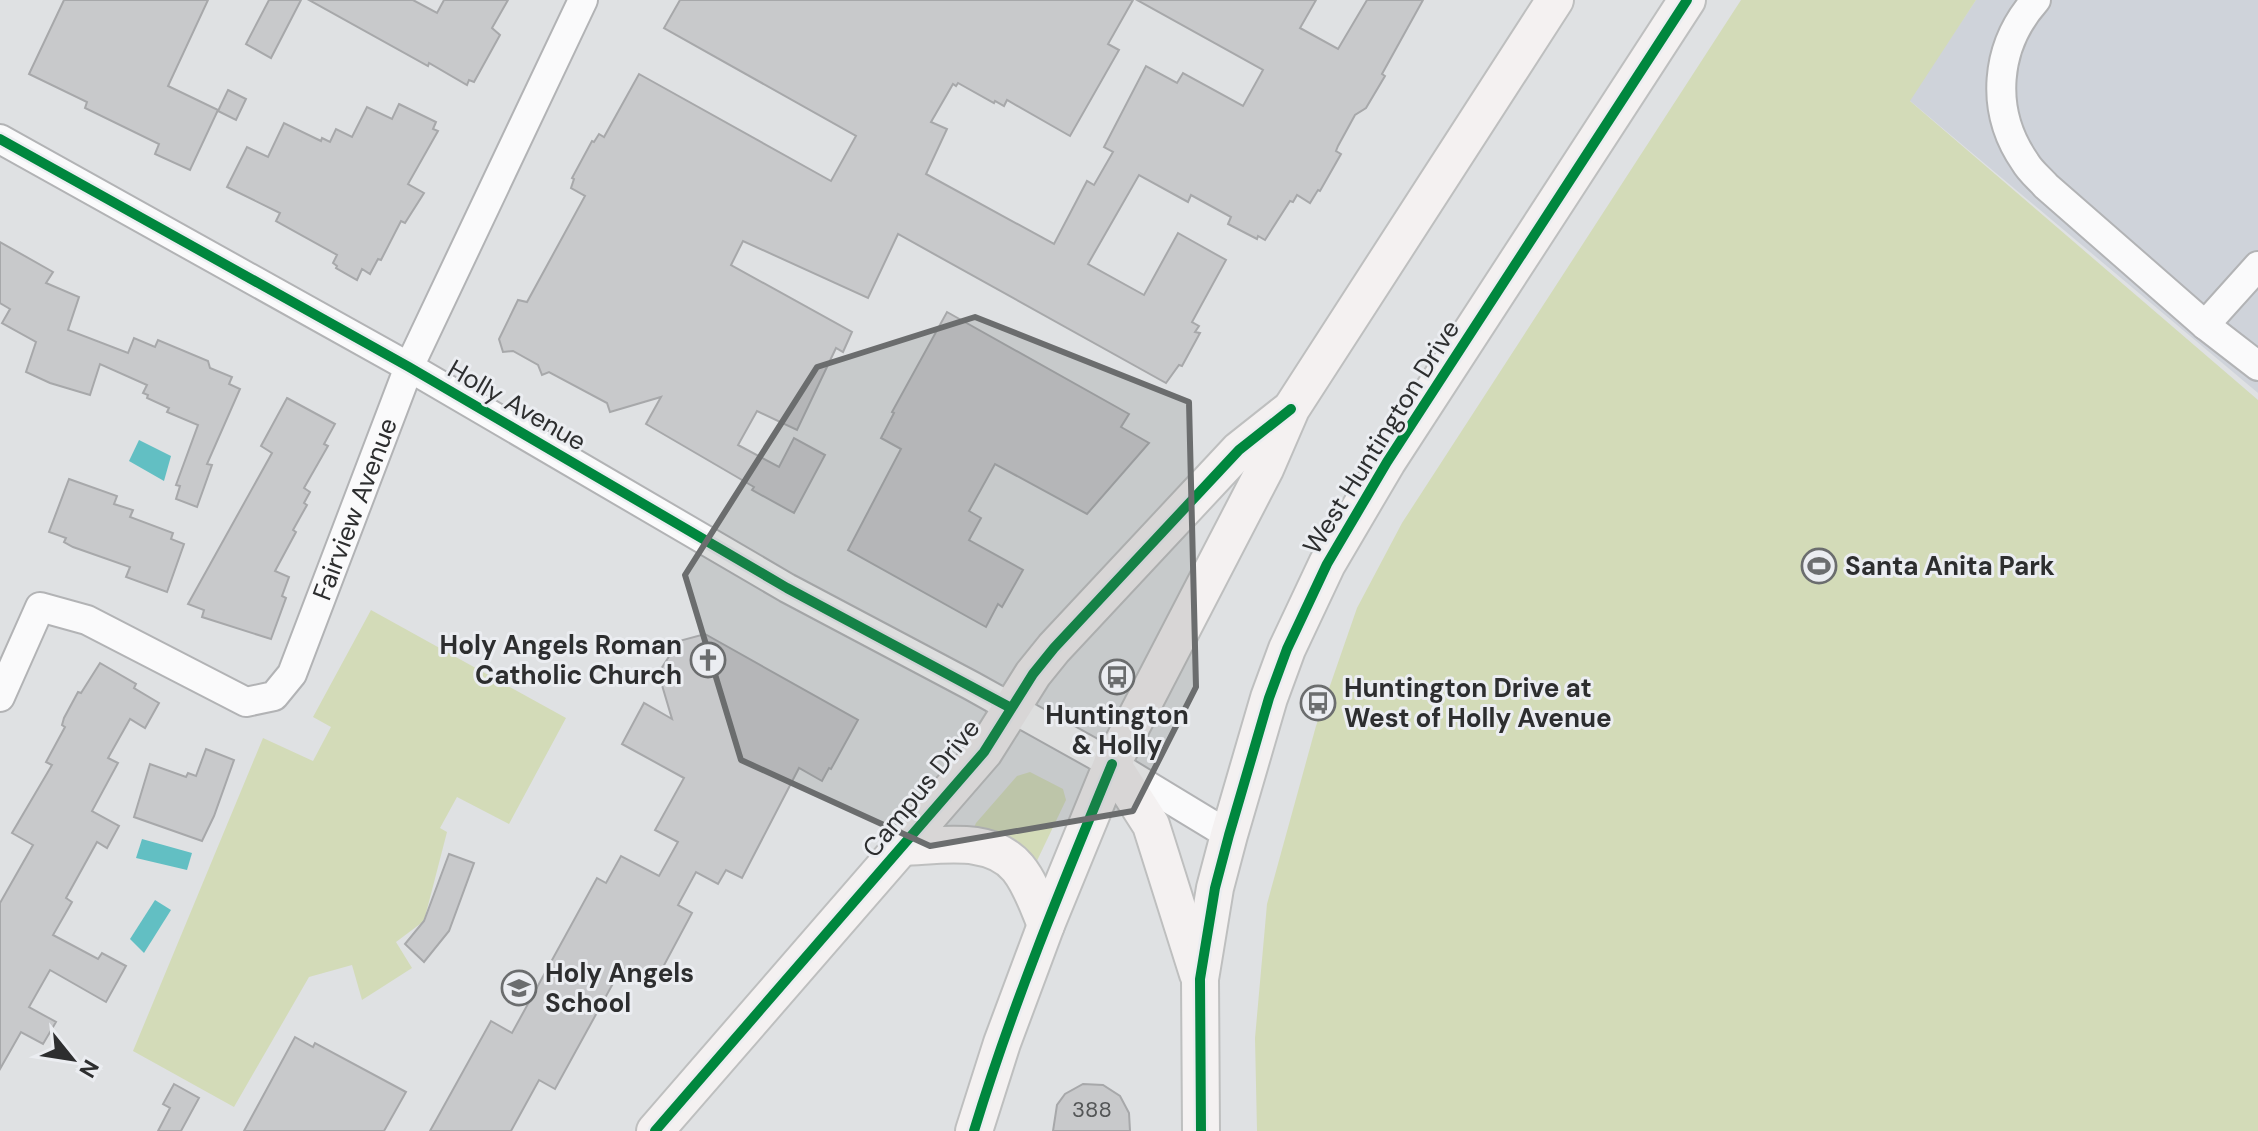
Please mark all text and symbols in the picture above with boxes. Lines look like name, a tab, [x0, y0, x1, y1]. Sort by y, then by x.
street label: West Huntington Drive	[1295, 313, 1467, 561]
street label: Holly Avenue	[442, 352, 592, 458]
street label: Fairview Avenue	[305, 413, 405, 605]
sports icon: Santa Anita Park	[1800, 547, 1838, 585]
place label: Santa Anita Park	[1845, 549, 2055, 583]
place label: Holy Angels Roman Catholic Church	[440, 628, 682, 692]
church icon: Holy Angels Roman Catholic Church	[689, 641, 727, 679]
bus stop icon: Huntington & Holly	[1098, 658, 1136, 696]
place label: Huntington Drive at West of Holly Avenue	[1344, 671, 1612, 735]
bus stop icon: Huntington Drive at West of Holly Avenue	[1299, 684, 1337, 722]
place label: Huntington & Holly	[1045, 698, 1189, 762]
street label: Campus Drive	[855, 712, 987, 864]
place label: Holy Angels School	[545, 956, 694, 1020]
school or university icon: Holy Angels School	[500, 969, 538, 1007]
north arrow	[32, 1019, 112, 1099]
text: N	[72, 1055, 105, 1083]
house number: 388	[1072, 1095, 1112, 1124]

